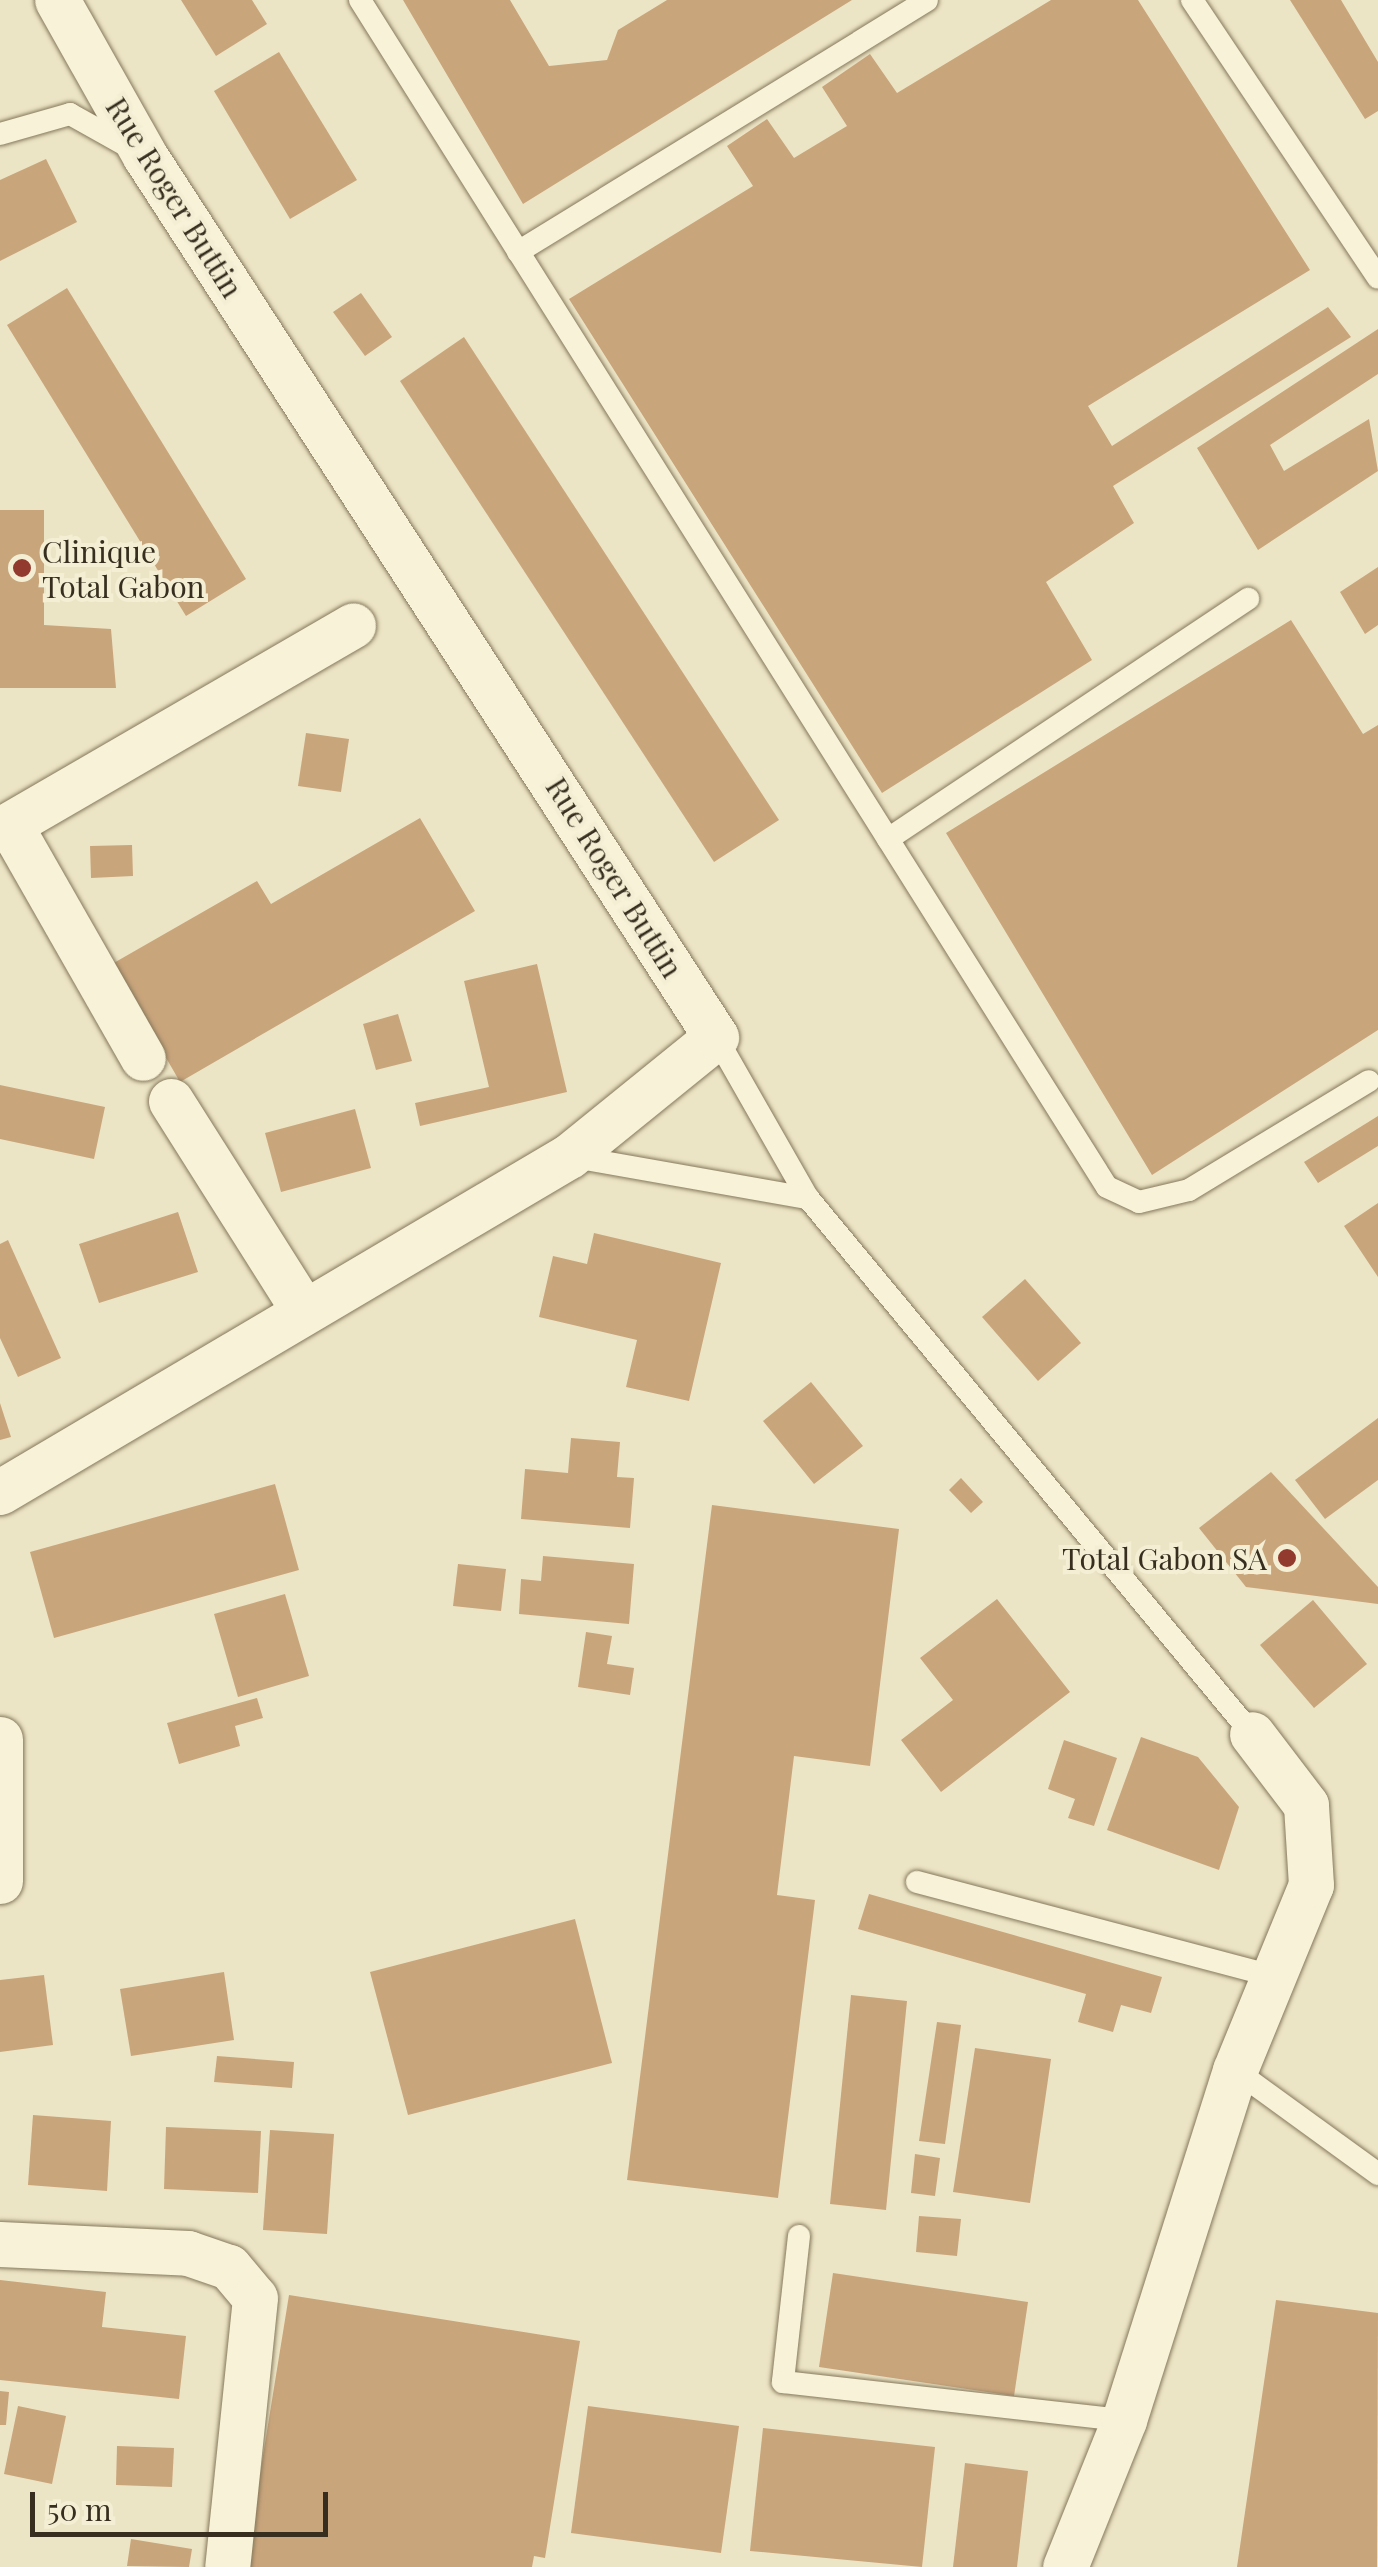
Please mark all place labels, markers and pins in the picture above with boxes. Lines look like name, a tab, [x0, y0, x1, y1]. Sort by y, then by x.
place label: Clinique Total Gabon	[42, 533, 205, 604]
marker: Clinique Total Gabon	[11, 557, 33, 579]
place label: Total Gabon SA	[1062, 1540, 1267, 1576]
marker: Total Gabon SA	[1276, 1547, 1298, 1569]

